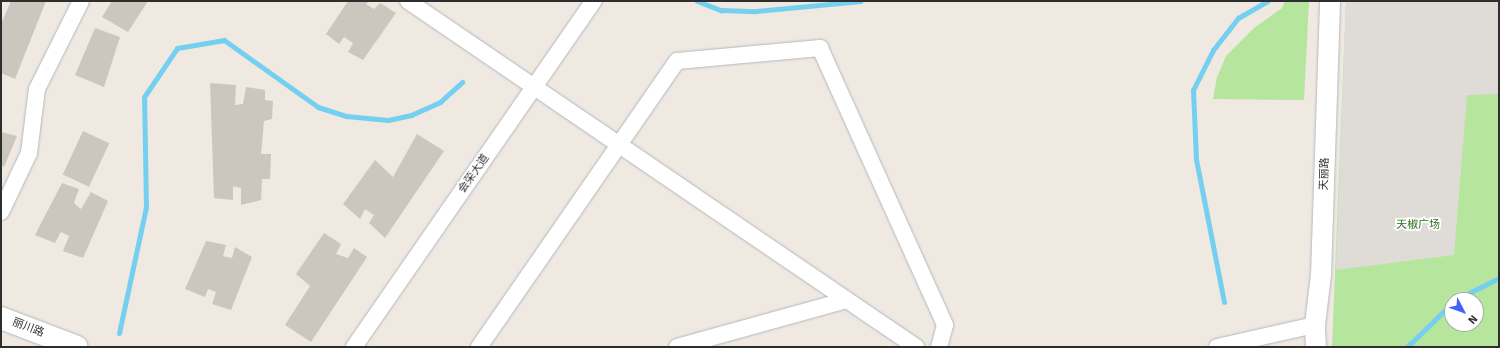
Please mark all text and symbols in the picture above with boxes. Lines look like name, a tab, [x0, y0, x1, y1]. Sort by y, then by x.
street label: 会荣大道	[456, 152, 492, 196]
street label: 天丽路	[1318, 157, 1332, 191]
park label: 天椒广场	[1396, 218, 1440, 232]
north arrow	[1444, 292, 1484, 332]
text: N	[1465, 312, 1480, 327]
street label: 丽川路	[10, 316, 46, 340]

